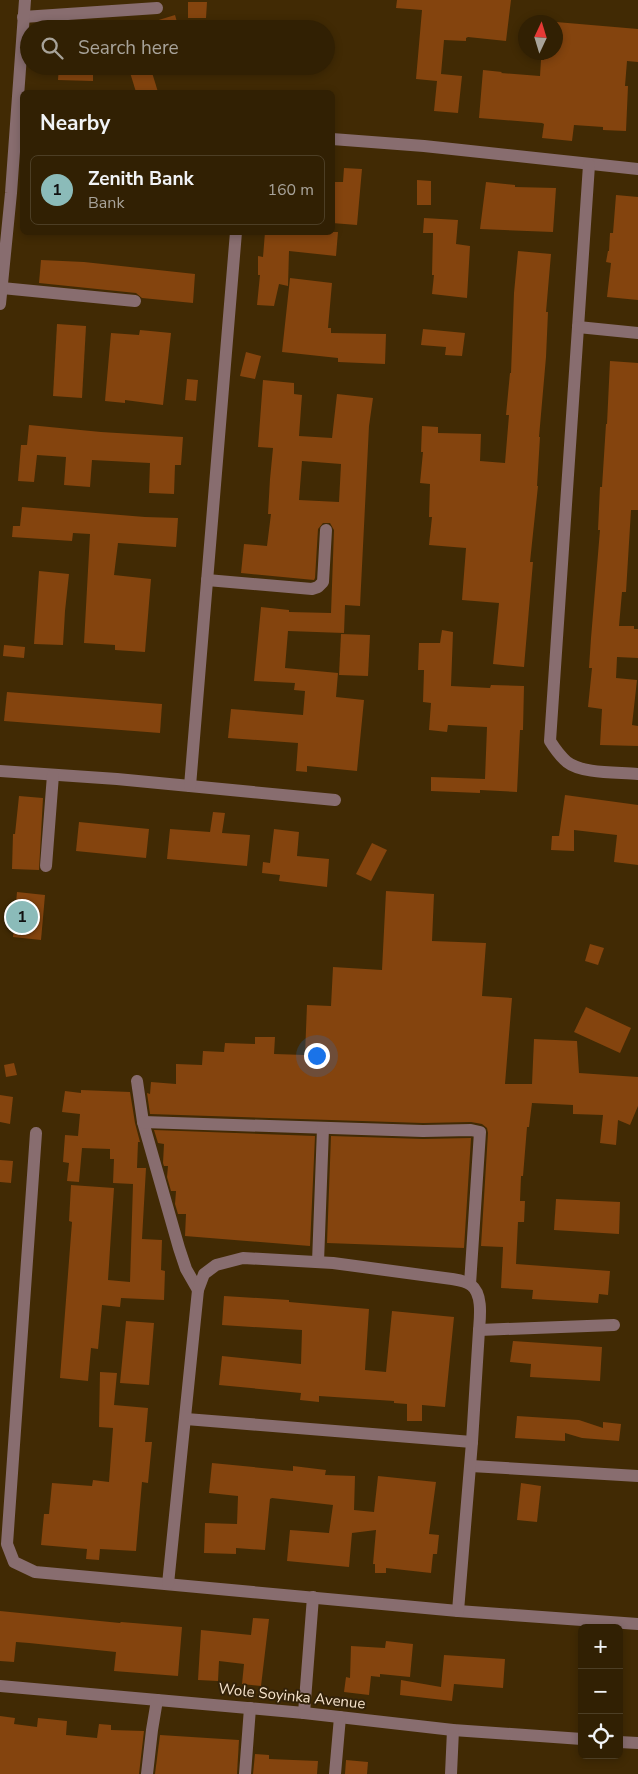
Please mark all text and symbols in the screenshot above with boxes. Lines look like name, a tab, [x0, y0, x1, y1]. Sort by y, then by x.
north arrow	[518, 15, 563, 60]
search box	[20, 20, 335, 75]
icon: search	[38, 34, 66, 62]
text: Search here	[78, 35, 179, 61]
text: Nearby	[40, 109, 110, 137]
text: Zenith Bank	[88, 166, 194, 192]
text: 1	[52, 179, 62, 201]
text: 160 m	[267, 179, 314, 201]
text: Bank	[88, 192, 124, 214]
pin: 1	[6, 898, 38, 936]
your location	[304, 1043, 330, 1069]
map controls	[578, 1624, 623, 1759]
button: +	[578, 1624, 623, 1669]
button: −	[578, 1669, 623, 1714]
street label: Wole Soyinka Avenue	[218, 1678, 366, 1714]
button: locate	[578, 1714, 623, 1759]

